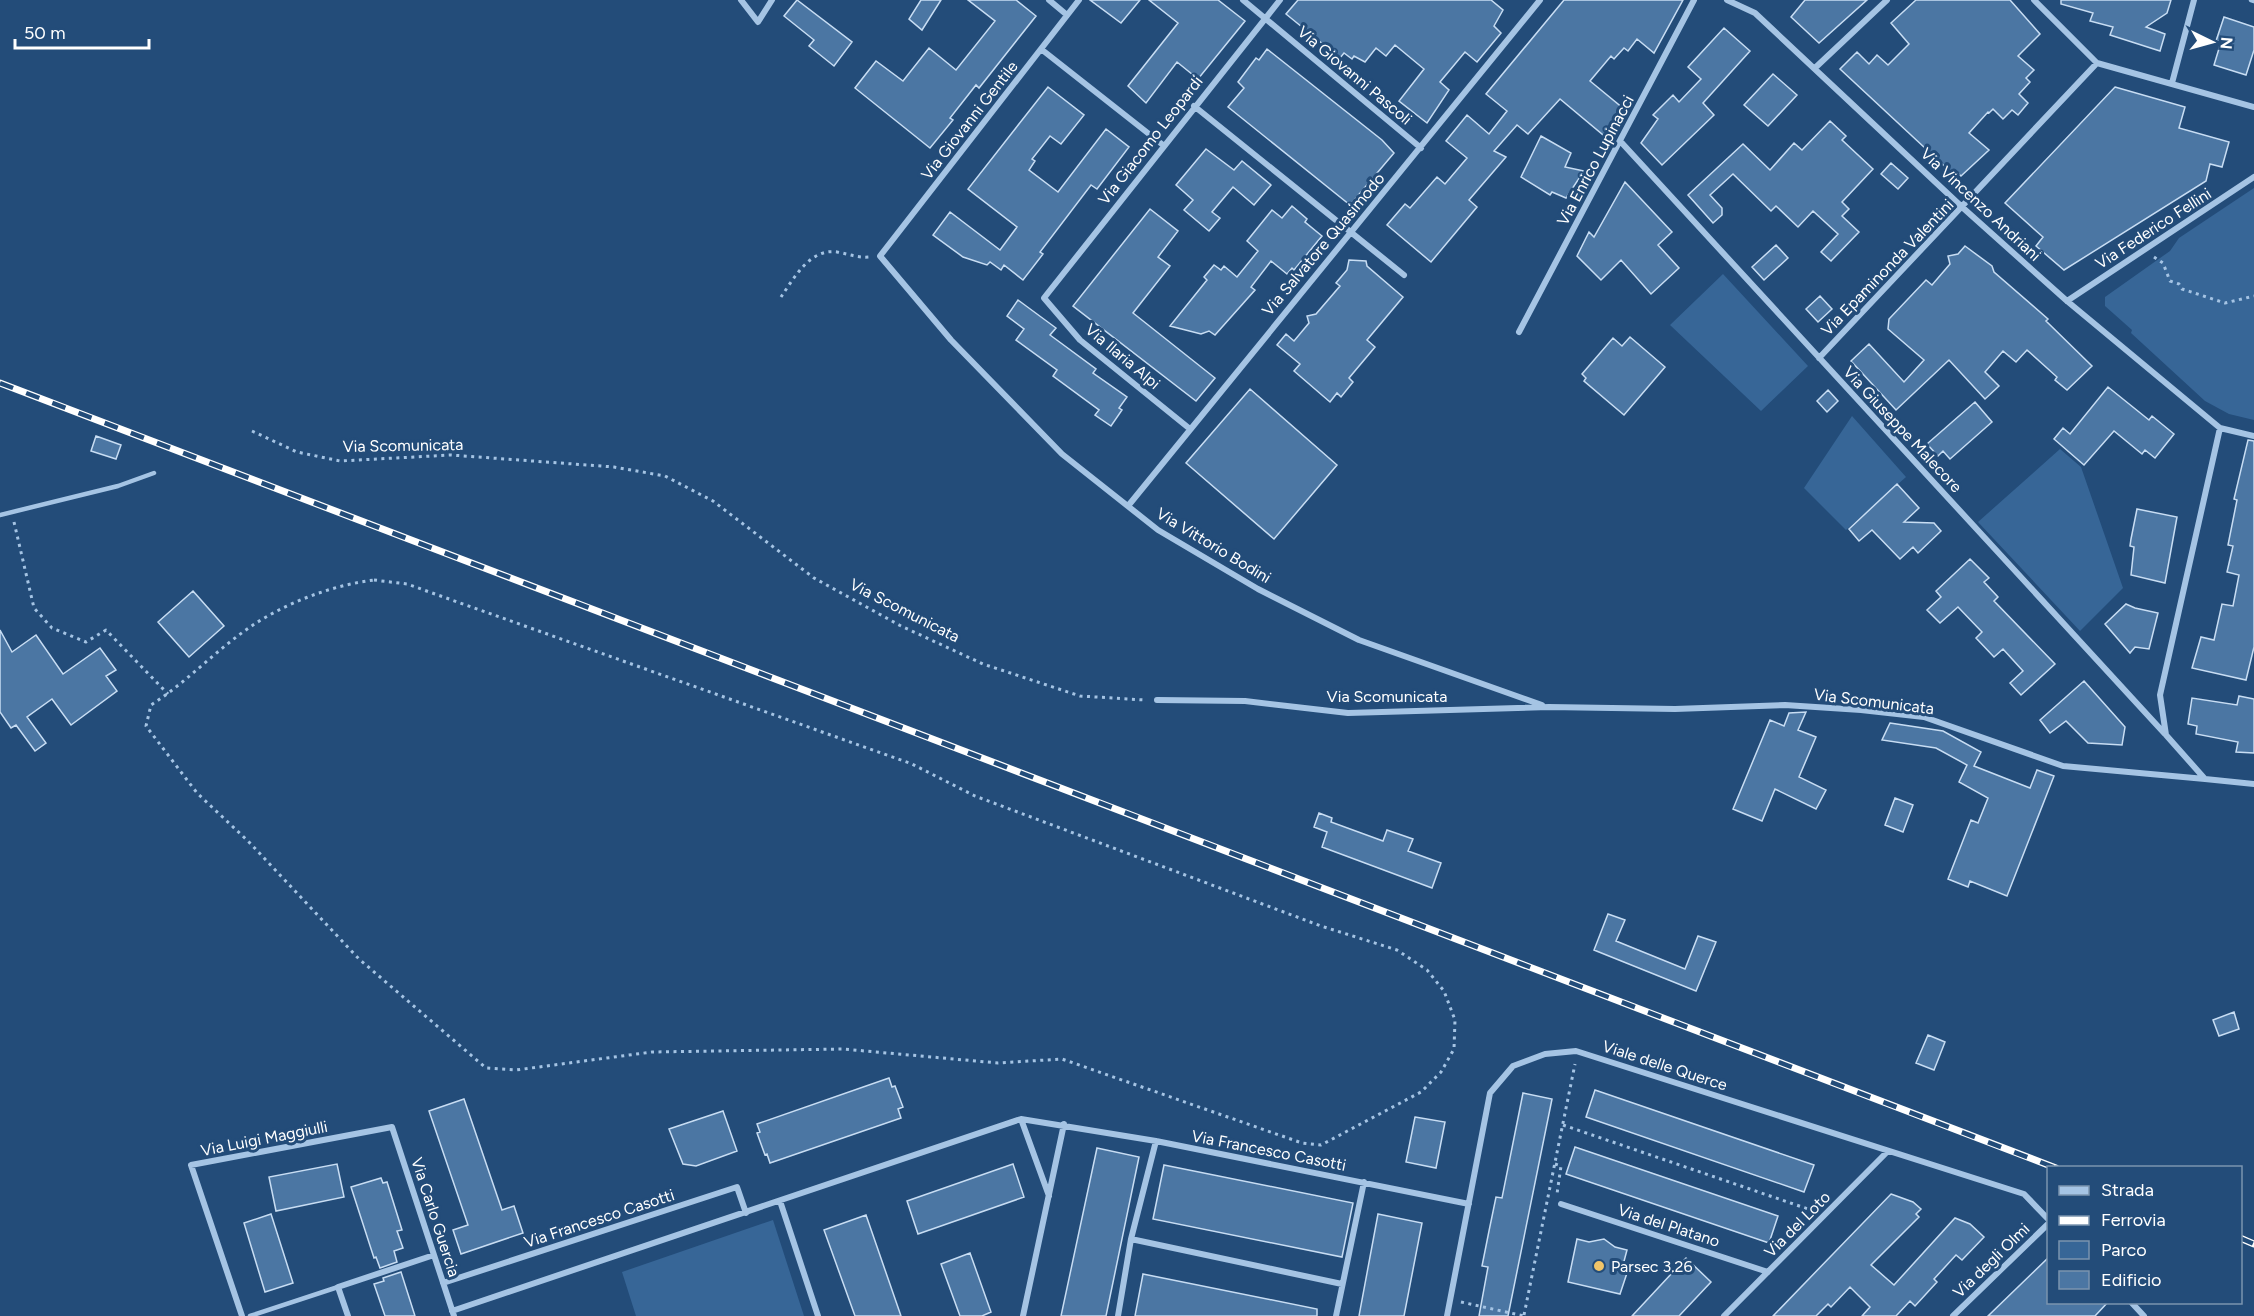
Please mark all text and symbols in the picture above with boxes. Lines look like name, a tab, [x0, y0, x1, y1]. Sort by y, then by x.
scale bar	[15, 12, 148, 50]
north arrow	[2182, 12, 2242, 72]
text: 50 m	[24, 22, 66, 44]
street label: Via Giovanni Pascoli	[1294, 22, 1416, 129]
text: N	[2216, 36, 2236, 50]
street label: Via Giovanni Gentile	[917, 57, 1022, 183]
street label: Via Giacomo Leopardi	[1094, 72, 1207, 208]
street label: Via Enrico Lupinacci	[1553, 92, 1638, 229]
street label: Via Vincenzo Andriani	[1917, 144, 2045, 265]
street label: Via Salvatore Quasimodo	[1258, 169, 1389, 320]
street label: Via Federico Fellini	[2092, 184, 2215, 273]
street label: Via Epaminonda Valentini	[1817, 195, 1957, 339]
street label: Via Ilaria Alpi	[1081, 320, 1164, 393]
street label: Via Giuseppe Malecore	[1839, 362, 1966, 497]
street label: Via Scomunicata	[342, 435, 464, 456]
street label: Via Vittorio Bodini	[1153, 504, 1274, 587]
street label: Via Scomunicata	[847, 575, 963, 646]
street label: Via Scomunicata	[1813, 685, 1935, 718]
street label: Via Scomunicata	[1327, 687, 1447, 706]
street label: Viale delle Querce	[1600, 1036, 1730, 1095]
street label: Via Luigi Maggiulli	[199, 1117, 329, 1160]
street label: Via Francesco Casotti	[1190, 1126, 1348, 1175]
street label: Via Carlo Guercia	[407, 1155, 464, 1279]
legend	[2047, 1166, 2242, 1304]
text: Strada	[2101, 1179, 2154, 1201]
street label: Via Francesco Casotti	[522, 1185, 677, 1252]
street label: Via del Loto	[1760, 1187, 1834, 1261]
street label: Via del Platano	[1616, 1200, 1722, 1251]
text: Ferrovia	[2101, 1209, 2166, 1231]
street label: Via degli Olmi	[1949, 1219, 2034, 1302]
text: Parco	[2101, 1239, 2147, 1261]
place label: Parsec 3.26	[1611, 1257, 1693, 1276]
marker: Parsec 3.26	[1592, 1259, 1606, 1273]
text: Edificio	[2101, 1269, 2162, 1291]

